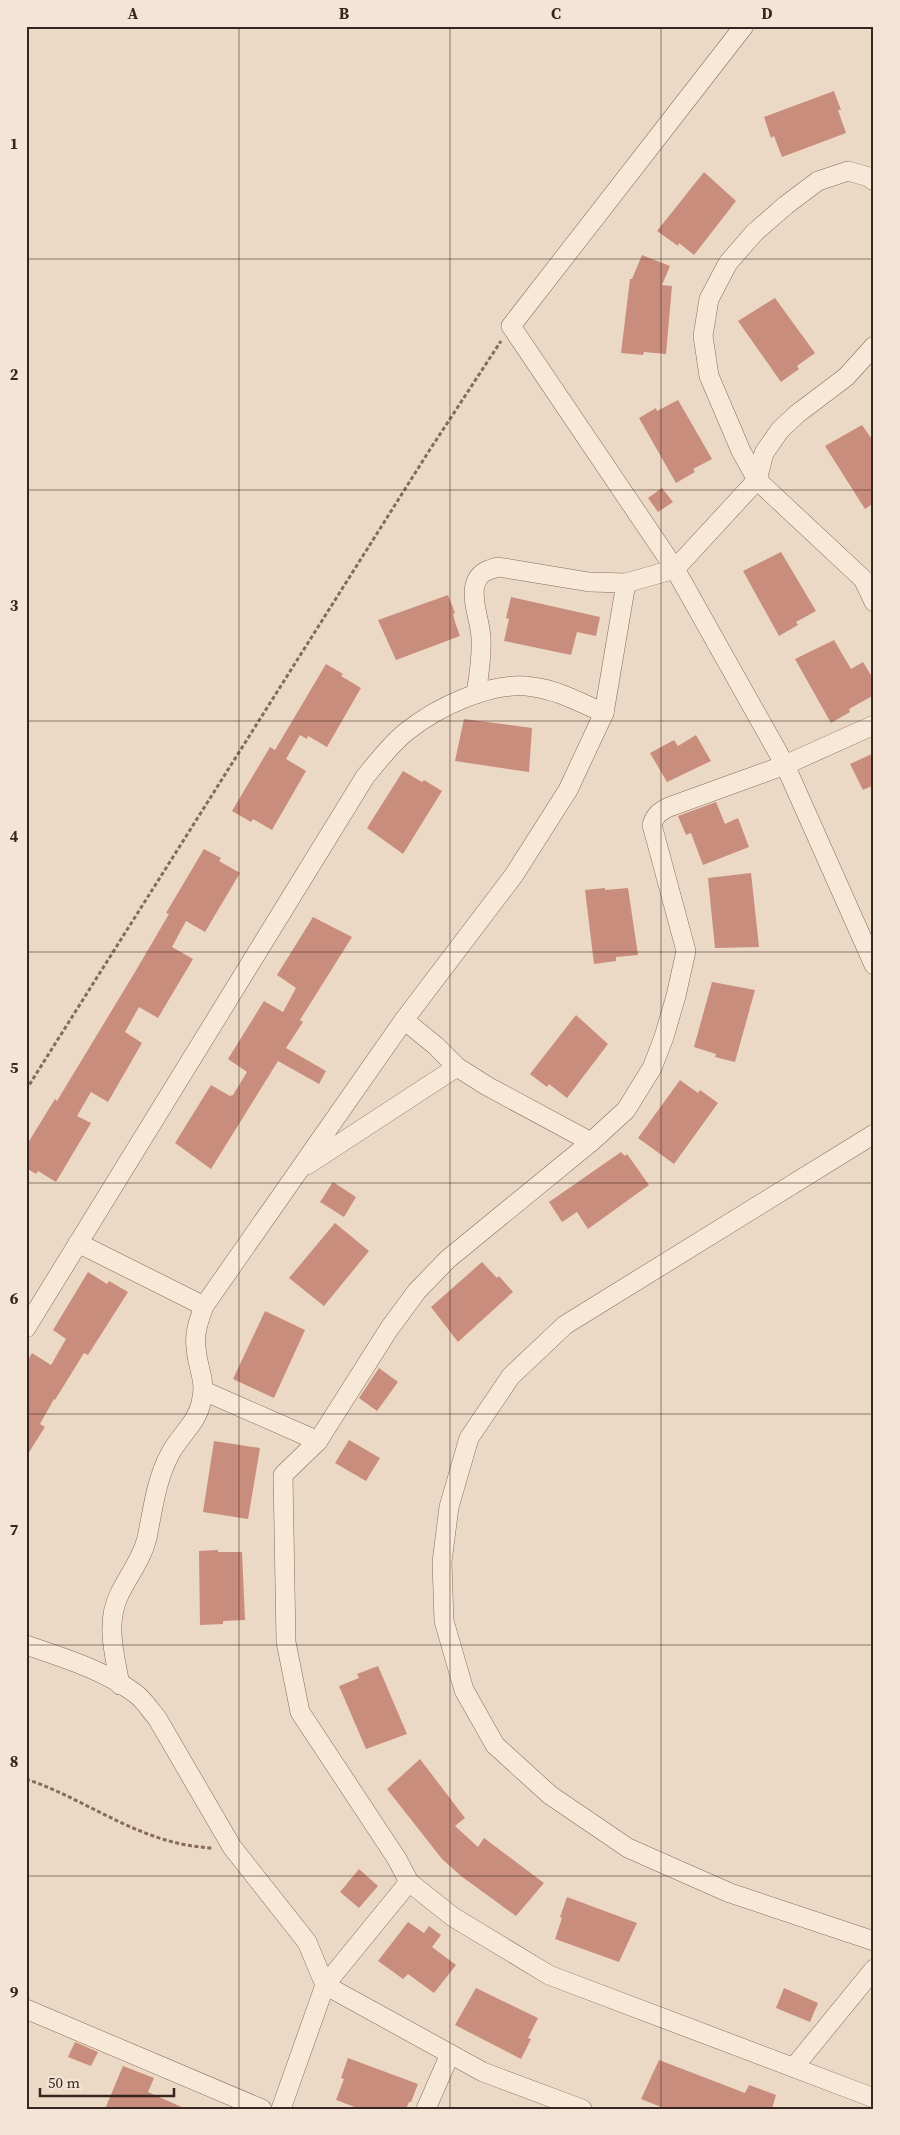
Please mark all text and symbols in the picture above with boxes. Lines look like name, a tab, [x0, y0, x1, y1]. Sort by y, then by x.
text: A	[128, 2, 139, 24]
text: B	[339, 2, 350, 24]
text: C	[551, 2, 561, 24]
text: D	[761, 2, 773, 24]
text: 1	[10, 132, 18, 154]
text: 2	[10, 363, 19, 385]
text: 3	[10, 594, 19, 616]
text: 4	[10, 825, 19, 847]
text: 5	[10, 1056, 19, 1078]
text: 6	[10, 1287, 19, 1309]
text: 7	[10, 1518, 19, 1540]
text: 8	[10, 1750, 18, 1772]
text: 9	[10, 1981, 19, 2003]
scale bar	[40, 2065, 174, 2097]
text: 50 m	[48, 2072, 80, 2093]

